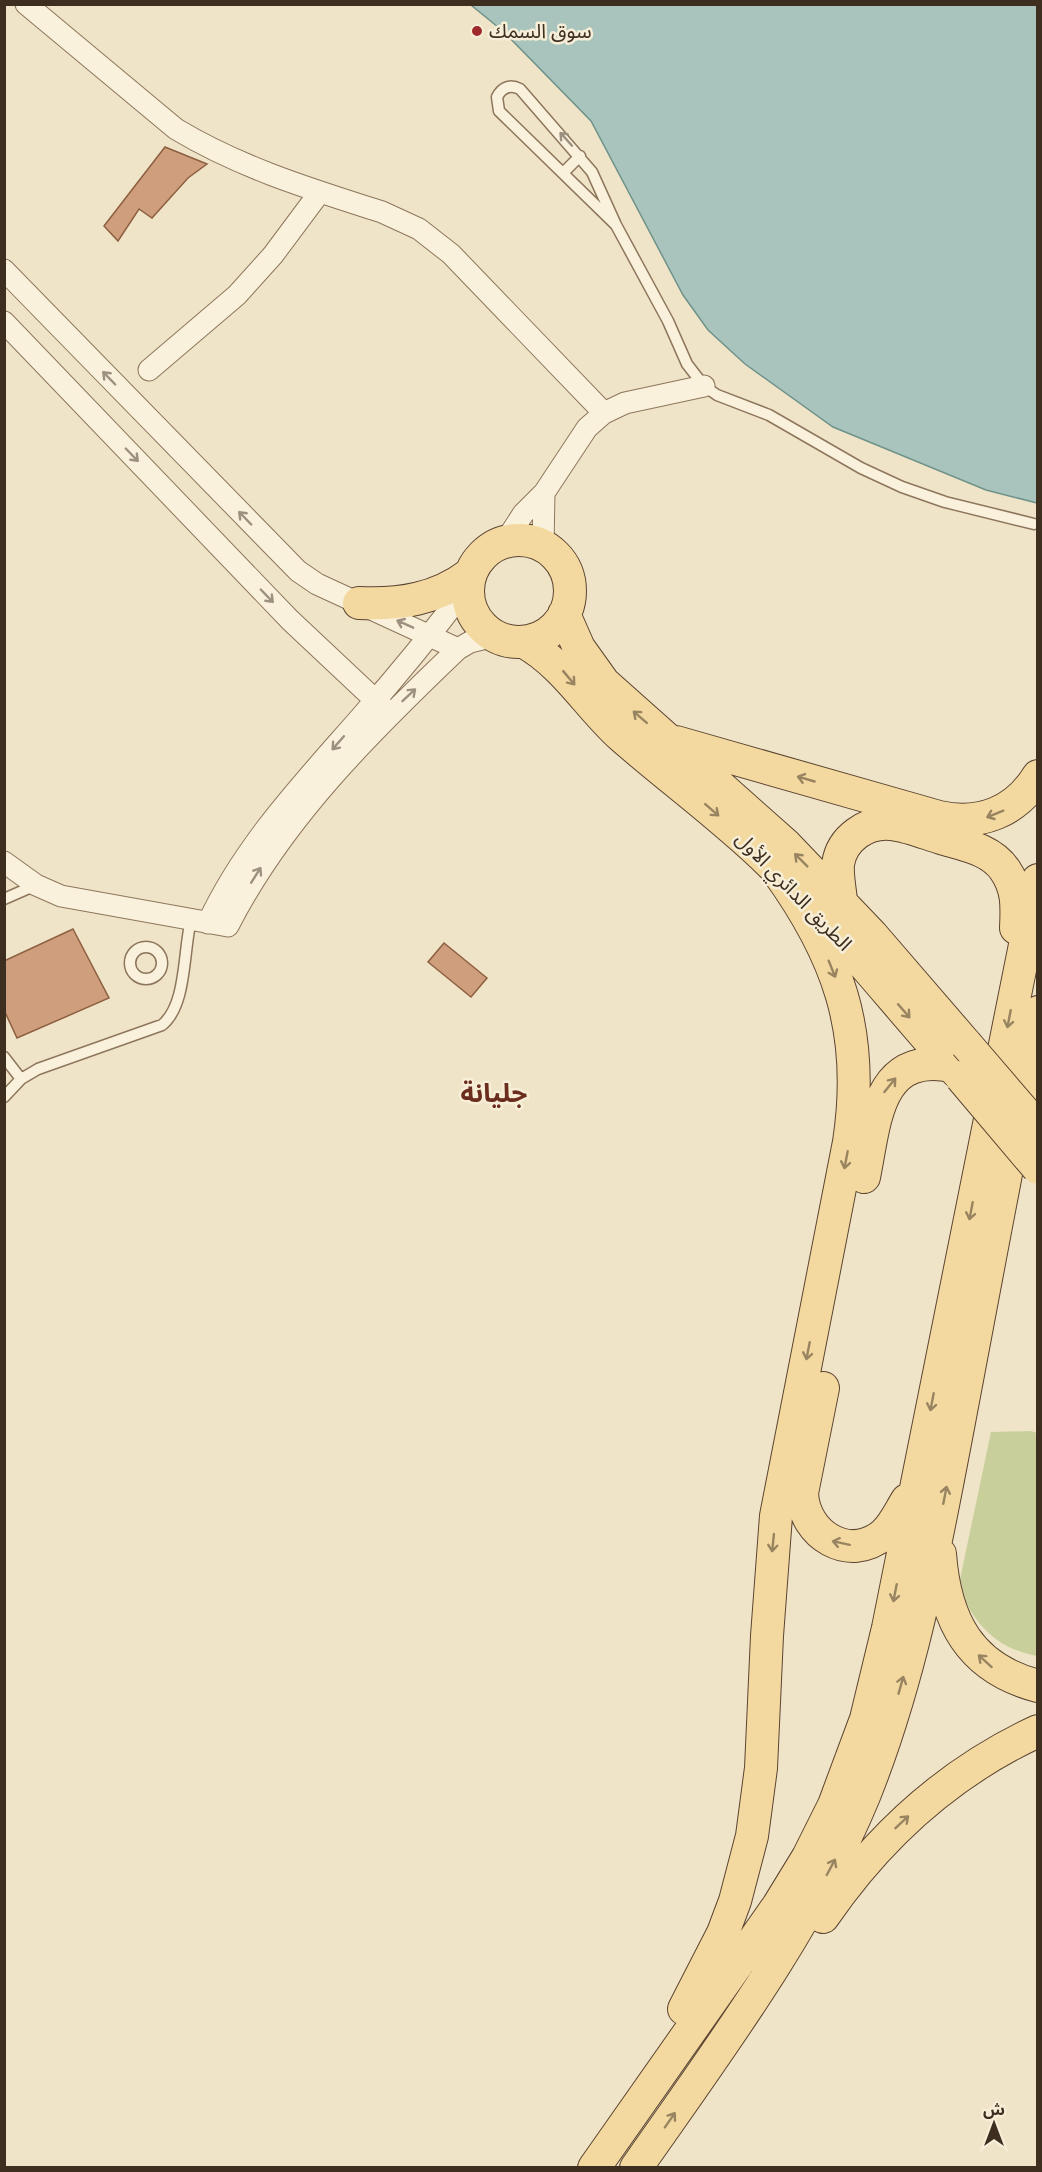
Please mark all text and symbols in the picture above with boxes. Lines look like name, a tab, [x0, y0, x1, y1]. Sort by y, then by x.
place label: سوق السمك	[489, 17, 592, 47]
marker: سوق السمك	[470, 24, 484, 38]
one-way arrow	[559, 132, 573, 147]
one-way arrow	[102, 370, 116, 385]
one-way arrow	[125, 448, 140, 463]
one-way arrow	[238, 511, 252, 526]
one-way arrow	[260, 588, 274, 603]
one-way arrow	[397, 618, 415, 629]
one-way arrow	[562, 670, 576, 685]
one-way arrow	[402, 688, 417, 702]
one-way arrow	[632, 710, 648, 723]
one-way arrow	[331, 735, 345, 750]
one-way arrow	[797, 773, 816, 784]
one-way arrow	[704, 803, 719, 817]
one-way arrow	[986, 809, 1005, 820]
street label: الطريق الدائري الأول	[728, 825, 859, 958]
one-way arrow	[794, 853, 809, 868]
one-way arrow	[250, 867, 262, 884]
one-way arrow	[828, 959, 839, 977]
one-way arrow	[898, 1003, 911, 1019]
one-way arrow	[1003, 1009, 1014, 1029]
district label: جليانة	[461, 1074, 527, 1114]
one-way arrow	[883, 1077, 896, 1093]
one-way arrow	[840, 1150, 851, 1169]
one-way arrow	[965, 1200, 976, 1220]
one-way arrow	[802, 1341, 813, 1360]
one-way arrow	[926, 1391, 937, 1411]
one-way arrow	[940, 1486, 951, 1506]
one-way arrow	[768, 1533, 779, 1552]
one-way arrow	[832, 1537, 851, 1549]
one-way arrow	[889, 1583, 900, 1602]
one-way arrow	[978, 1654, 993, 1668]
one-way arrow	[896, 1676, 907, 1695]
one-way arrow	[894, 1816, 909, 1830]
one-way arrow	[826, 1858, 837, 1876]
north arrow	[964, 2094, 1024, 2154]
text: ش	[983, 2098, 1005, 2122]
one-way arrow	[664, 2112, 676, 2128]

